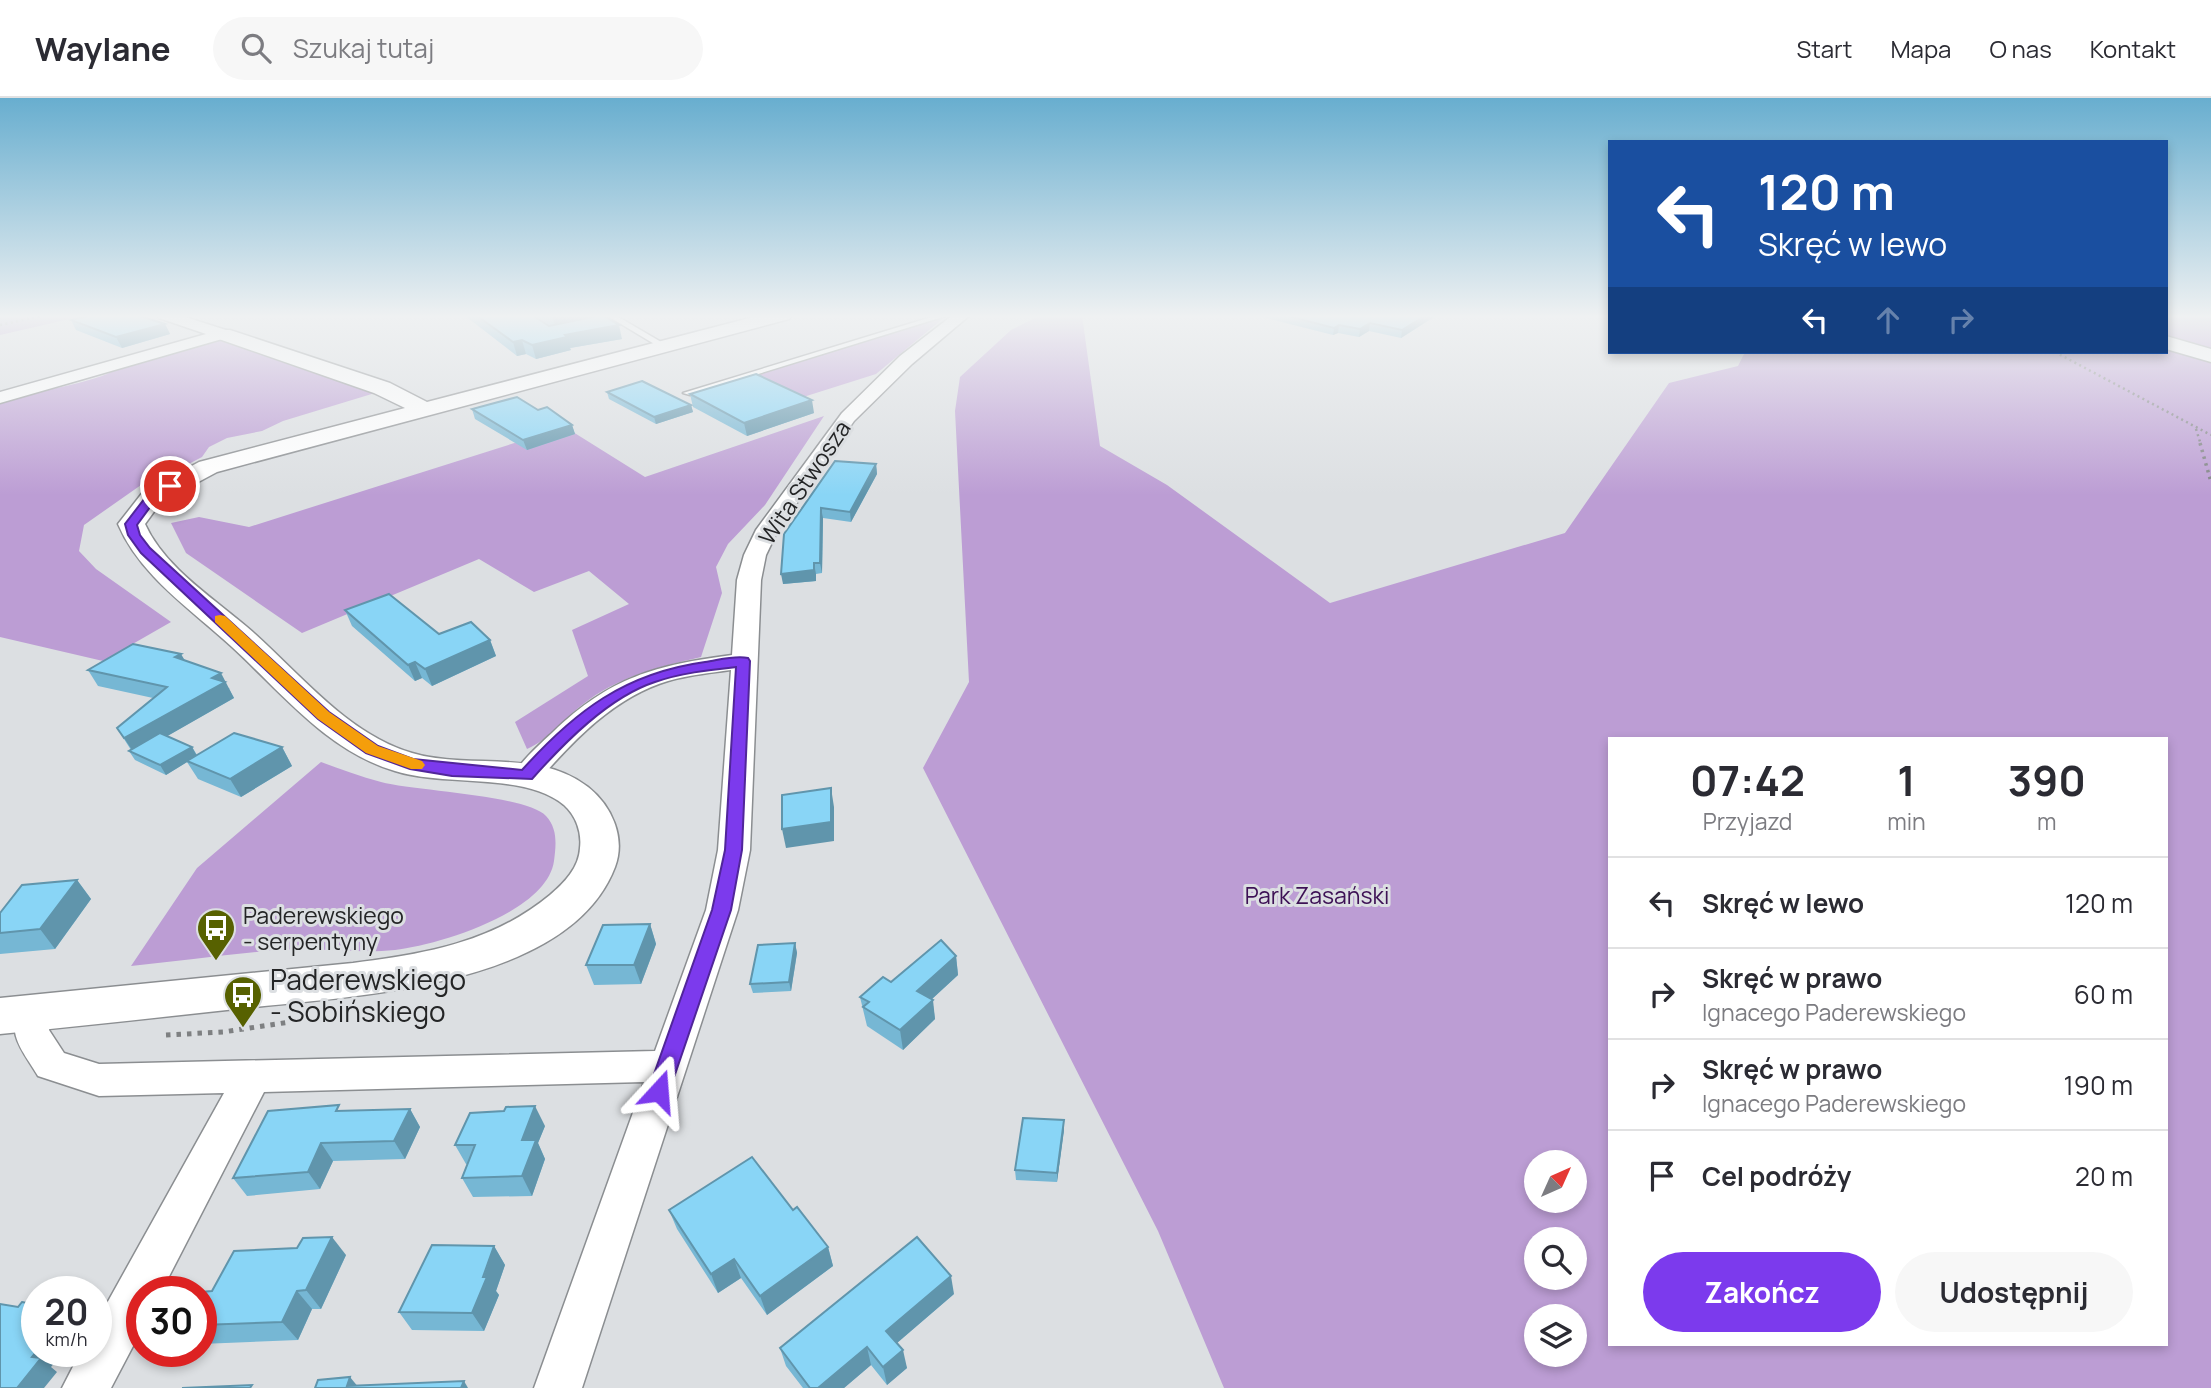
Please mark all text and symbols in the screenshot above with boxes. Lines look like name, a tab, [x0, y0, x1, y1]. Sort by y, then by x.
search box	[213, 17, 703, 80]
text: Waylane	[35, 26, 171, 71]
icon: search	[237, 29, 275, 67]
text: Szukaj tutaj	[293, 30, 434, 66]
text: Start	[1796, 32, 1852, 65]
text: Mapa	[1890, 32, 1951, 65]
text: O nas	[1989, 32, 2052, 65]
text: Kontakt	[2090, 32, 2176, 65]
text: 120 m	[1758, 158, 1895, 225]
icon: left	[1643, 168, 1734, 259]
text: Skręć w lewo	[1758, 222, 1947, 266]
icon: left	[1796, 301, 1834, 339]
icon: ahead	[1869, 301, 1907, 339]
icon: right	[1942, 301, 1980, 339]
street label: Wita Stwosza	[751, 414, 857, 550]
pin	[140, 456, 200, 516]
icon: arrive	[151, 467, 189, 505]
text: 07:42	[1690, 751, 1805, 809]
text: 1	[1897, 751, 1916, 809]
text: 390	[2008, 751, 2086, 809]
text: Przyjazd	[1703, 805, 1792, 837]
text: min	[1887, 805, 1926, 837]
text: m	[2037, 805, 2057, 837]
park label: Park Zasański	[1245, 879, 1389, 911]
icon: left	[1643, 884, 1681, 922]
text: Skręć w lewo	[1702, 885, 1864, 921]
text: 120 m	[2065, 885, 2133, 921]
place label: Paderewskiego - serpentyny	[243, 899, 404, 957]
bus stop icon: Paderewskiego - serpentyny	[195, 907, 237, 962]
place label: Paderewskiego - Sobińskiego	[270, 960, 466, 1030]
text: Skręć w prawo	[1702, 960, 1882, 996]
bus stop icon: Paderewskiego - Sobińskiego	[222, 974, 264, 1029]
icon: right	[1643, 975, 1681, 1013]
text: 60 m	[2074, 976, 2133, 1012]
text: Ignacego Paderewskiego	[1702, 996, 1966, 1028]
text: Skręć w prawo	[1702, 1051, 1882, 1087]
position arrow	[622, 1054, 696, 1128]
icon: right	[1643, 1066, 1681, 1104]
text: 190 m	[2064, 1067, 2133, 1103]
text: Ignacego Paderewskiego	[1702, 1087, 1966, 1119]
north arrow	[1524, 1150, 1587, 1213]
map controls	[1524, 1150, 1587, 1367]
icon: arrive	[1643, 1157, 1681, 1195]
text: Cel podróży	[1702, 1158, 1851, 1194]
text: 20 m	[2075, 1158, 2133, 1194]
button: search	[1524, 1227, 1587, 1290]
button: Zakończ	[1643, 1252, 1881, 1332]
button: Udostępnij	[1895, 1252, 2133, 1332]
speed limit sign: 30	[126, 1276, 217, 1367]
text: 20	[45, 1288, 88, 1336]
button: layers	[1524, 1304, 1587, 1367]
text: km/h	[46, 1327, 87, 1351]

